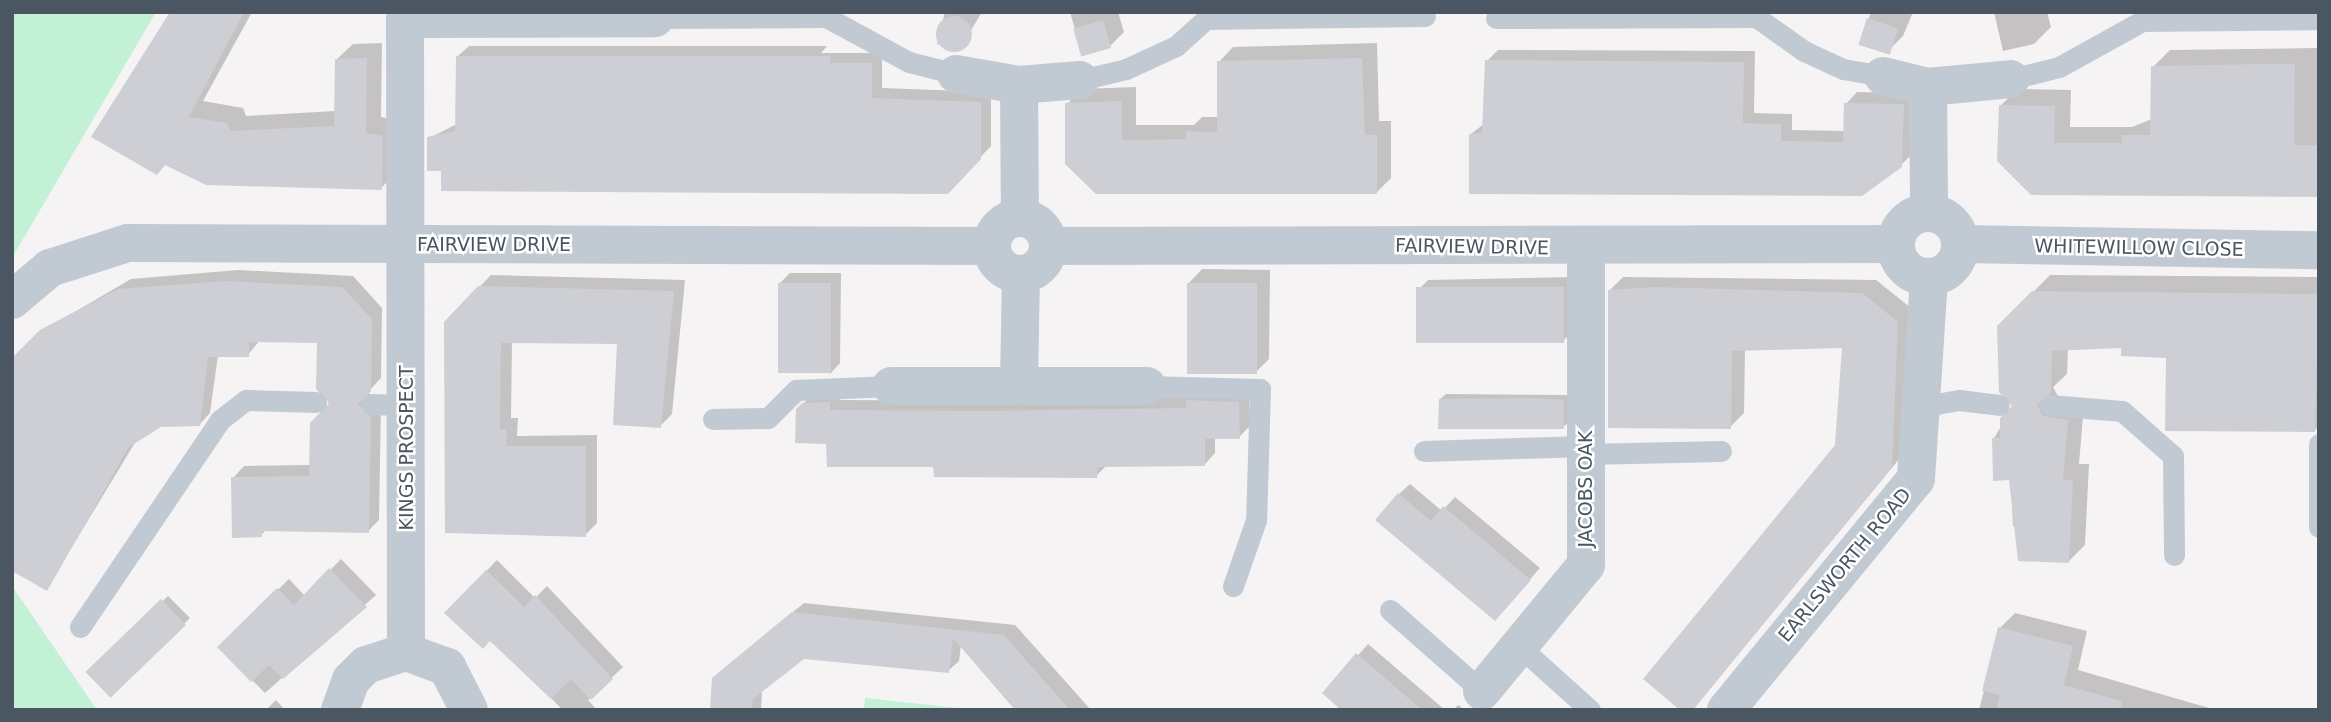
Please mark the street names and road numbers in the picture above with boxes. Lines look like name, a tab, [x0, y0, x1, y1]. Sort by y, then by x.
street label: FAIRVIEW DRIVE	[417, 234, 571, 256]
street label: FAIRVIEW DRIVE	[1395, 234, 1549, 260]
street label: WHITEWILLOW CLOSE	[2034, 235, 2244, 261]
street label: KINGS PROSPECT	[396, 365, 418, 531]
street label: JACOBS OAK	[1575, 430, 1597, 548]
street label: EARLSWORTH ROAD	[1774, 483, 1916, 647]

